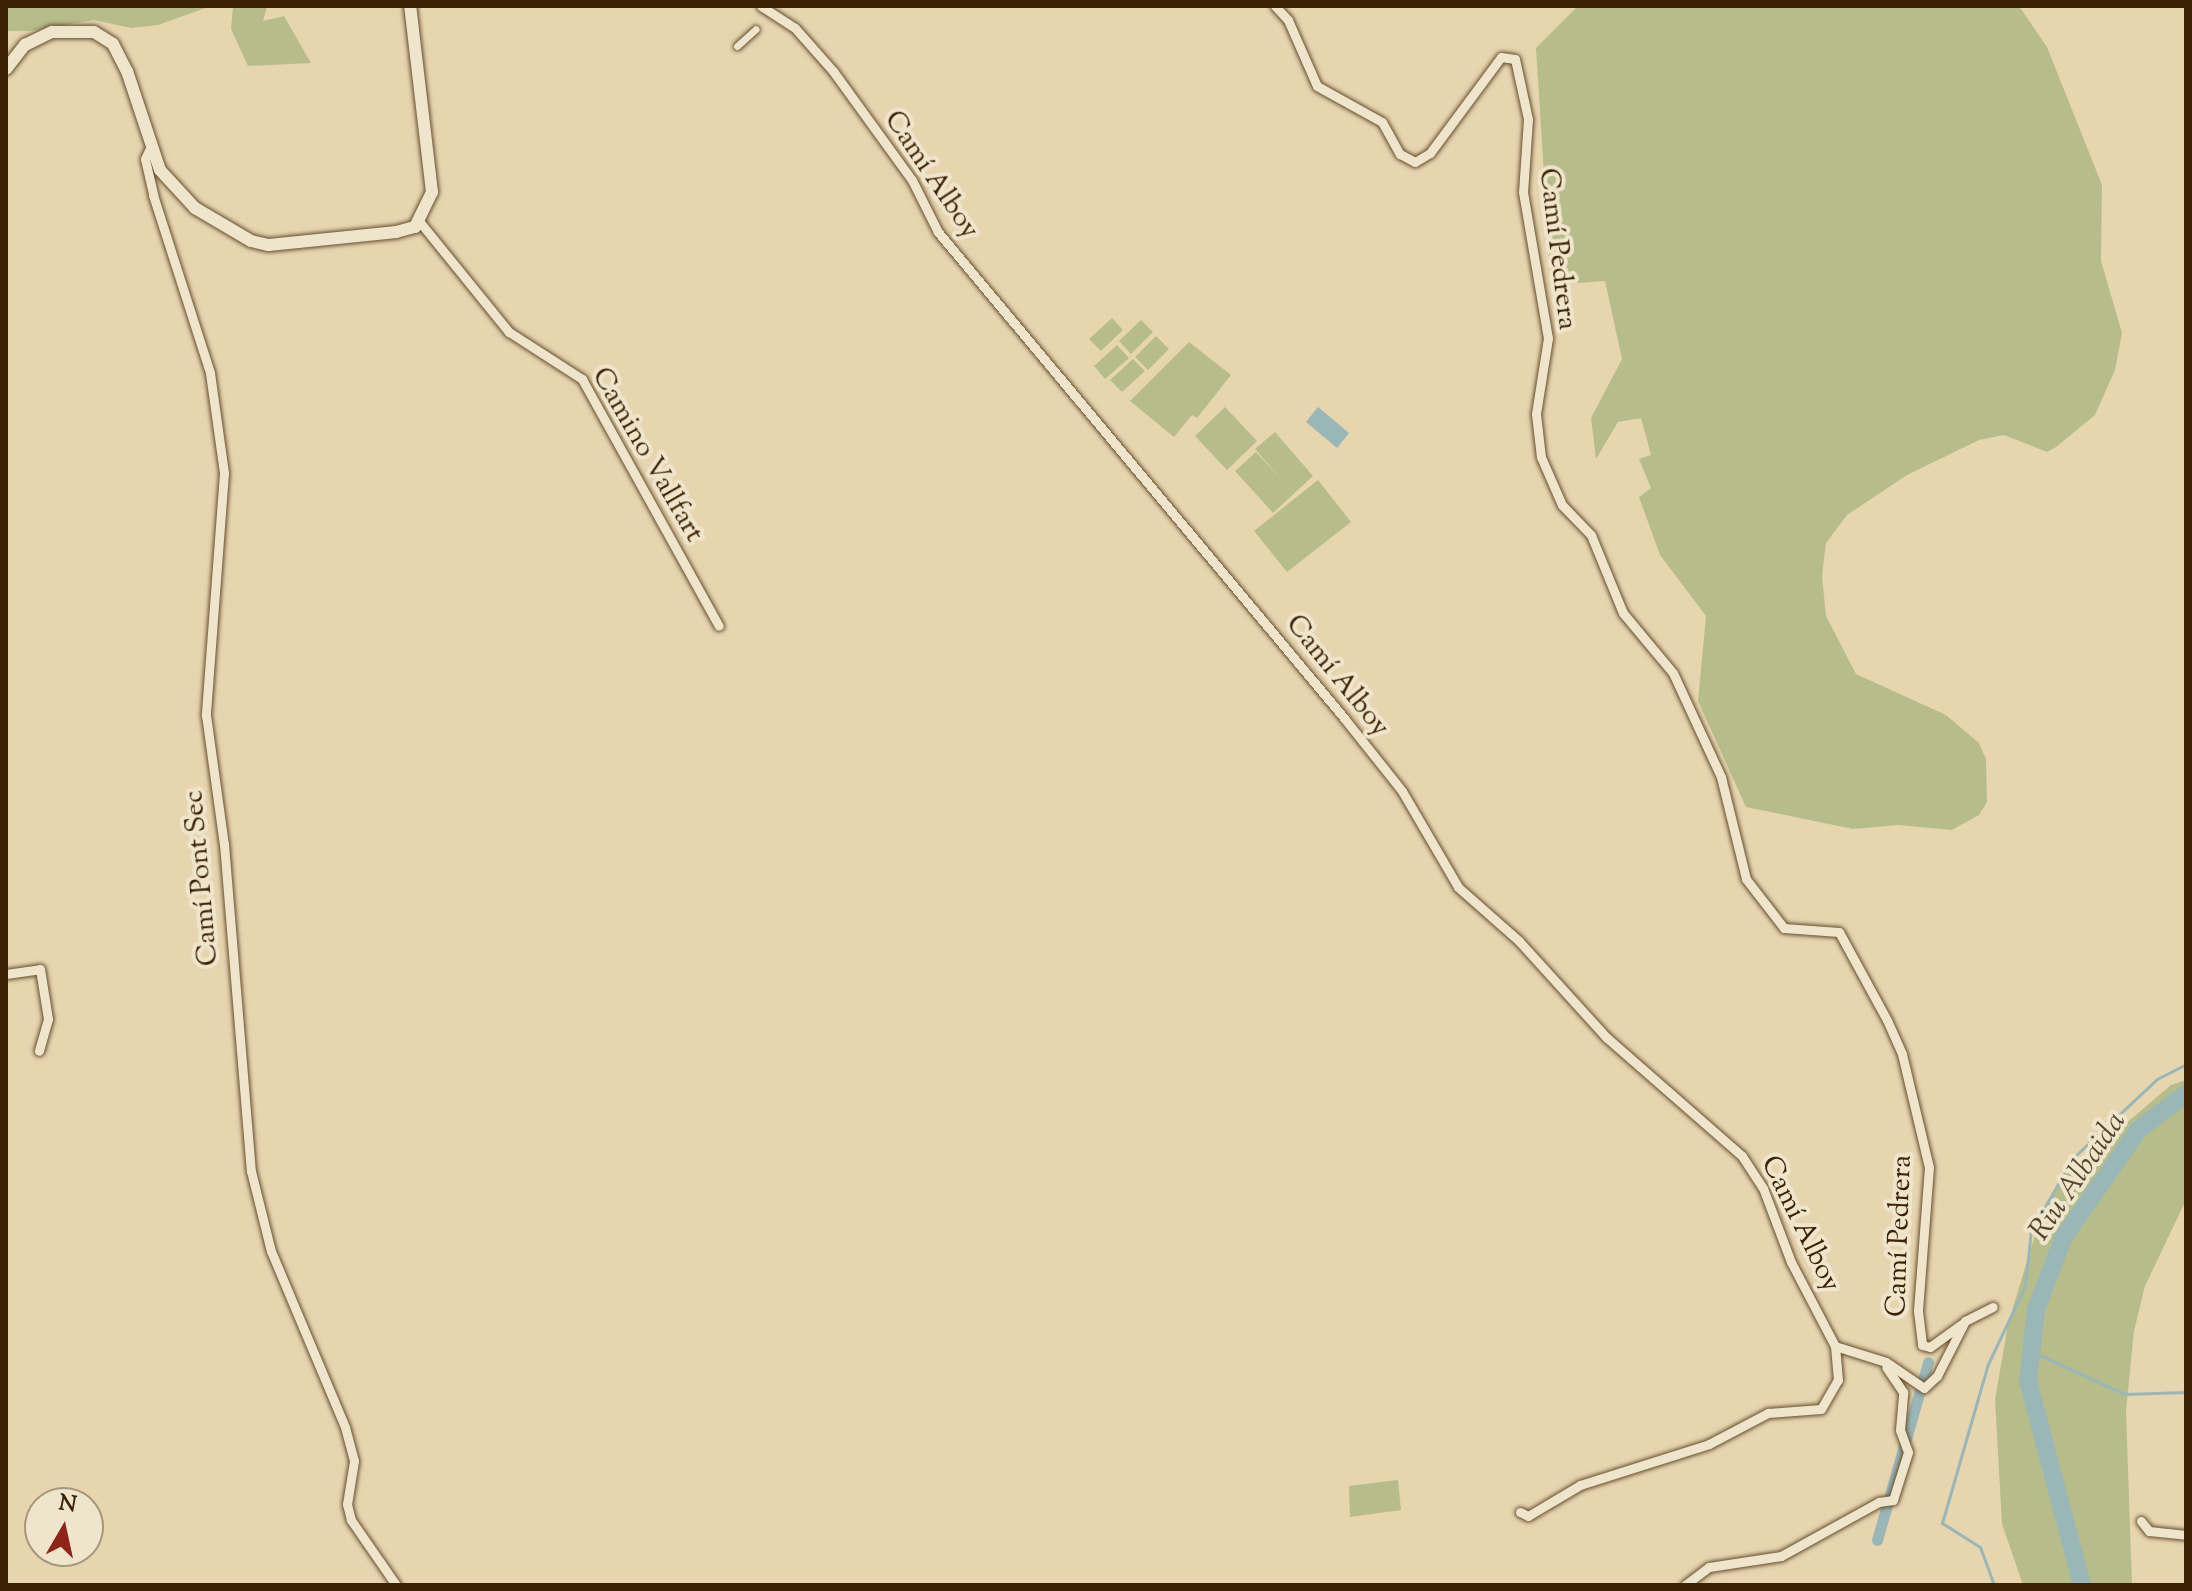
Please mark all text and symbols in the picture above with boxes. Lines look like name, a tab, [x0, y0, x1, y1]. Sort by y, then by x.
street label: Camí Alboy	[876, 105, 986, 245]
street label: Camí Pedrera	[1530, 166, 1584, 332]
street label: Camino Vallfart	[584, 362, 710, 548]
street label: Camí Alboy	[1278, 608, 1396, 744]
street label: Camí Pont Sec	[178, 789, 226, 967]
water label: Riu Albaida	[2023, 1106, 2135, 1248]
street label: Camí Alboy	[1753, 1151, 1847, 1297]
street label: Camí Pedrera	[1880, 1154, 1920, 1318]
north arrow	[24, 1487, 104, 1567]
text: N	[56, 1488, 79, 1522]

